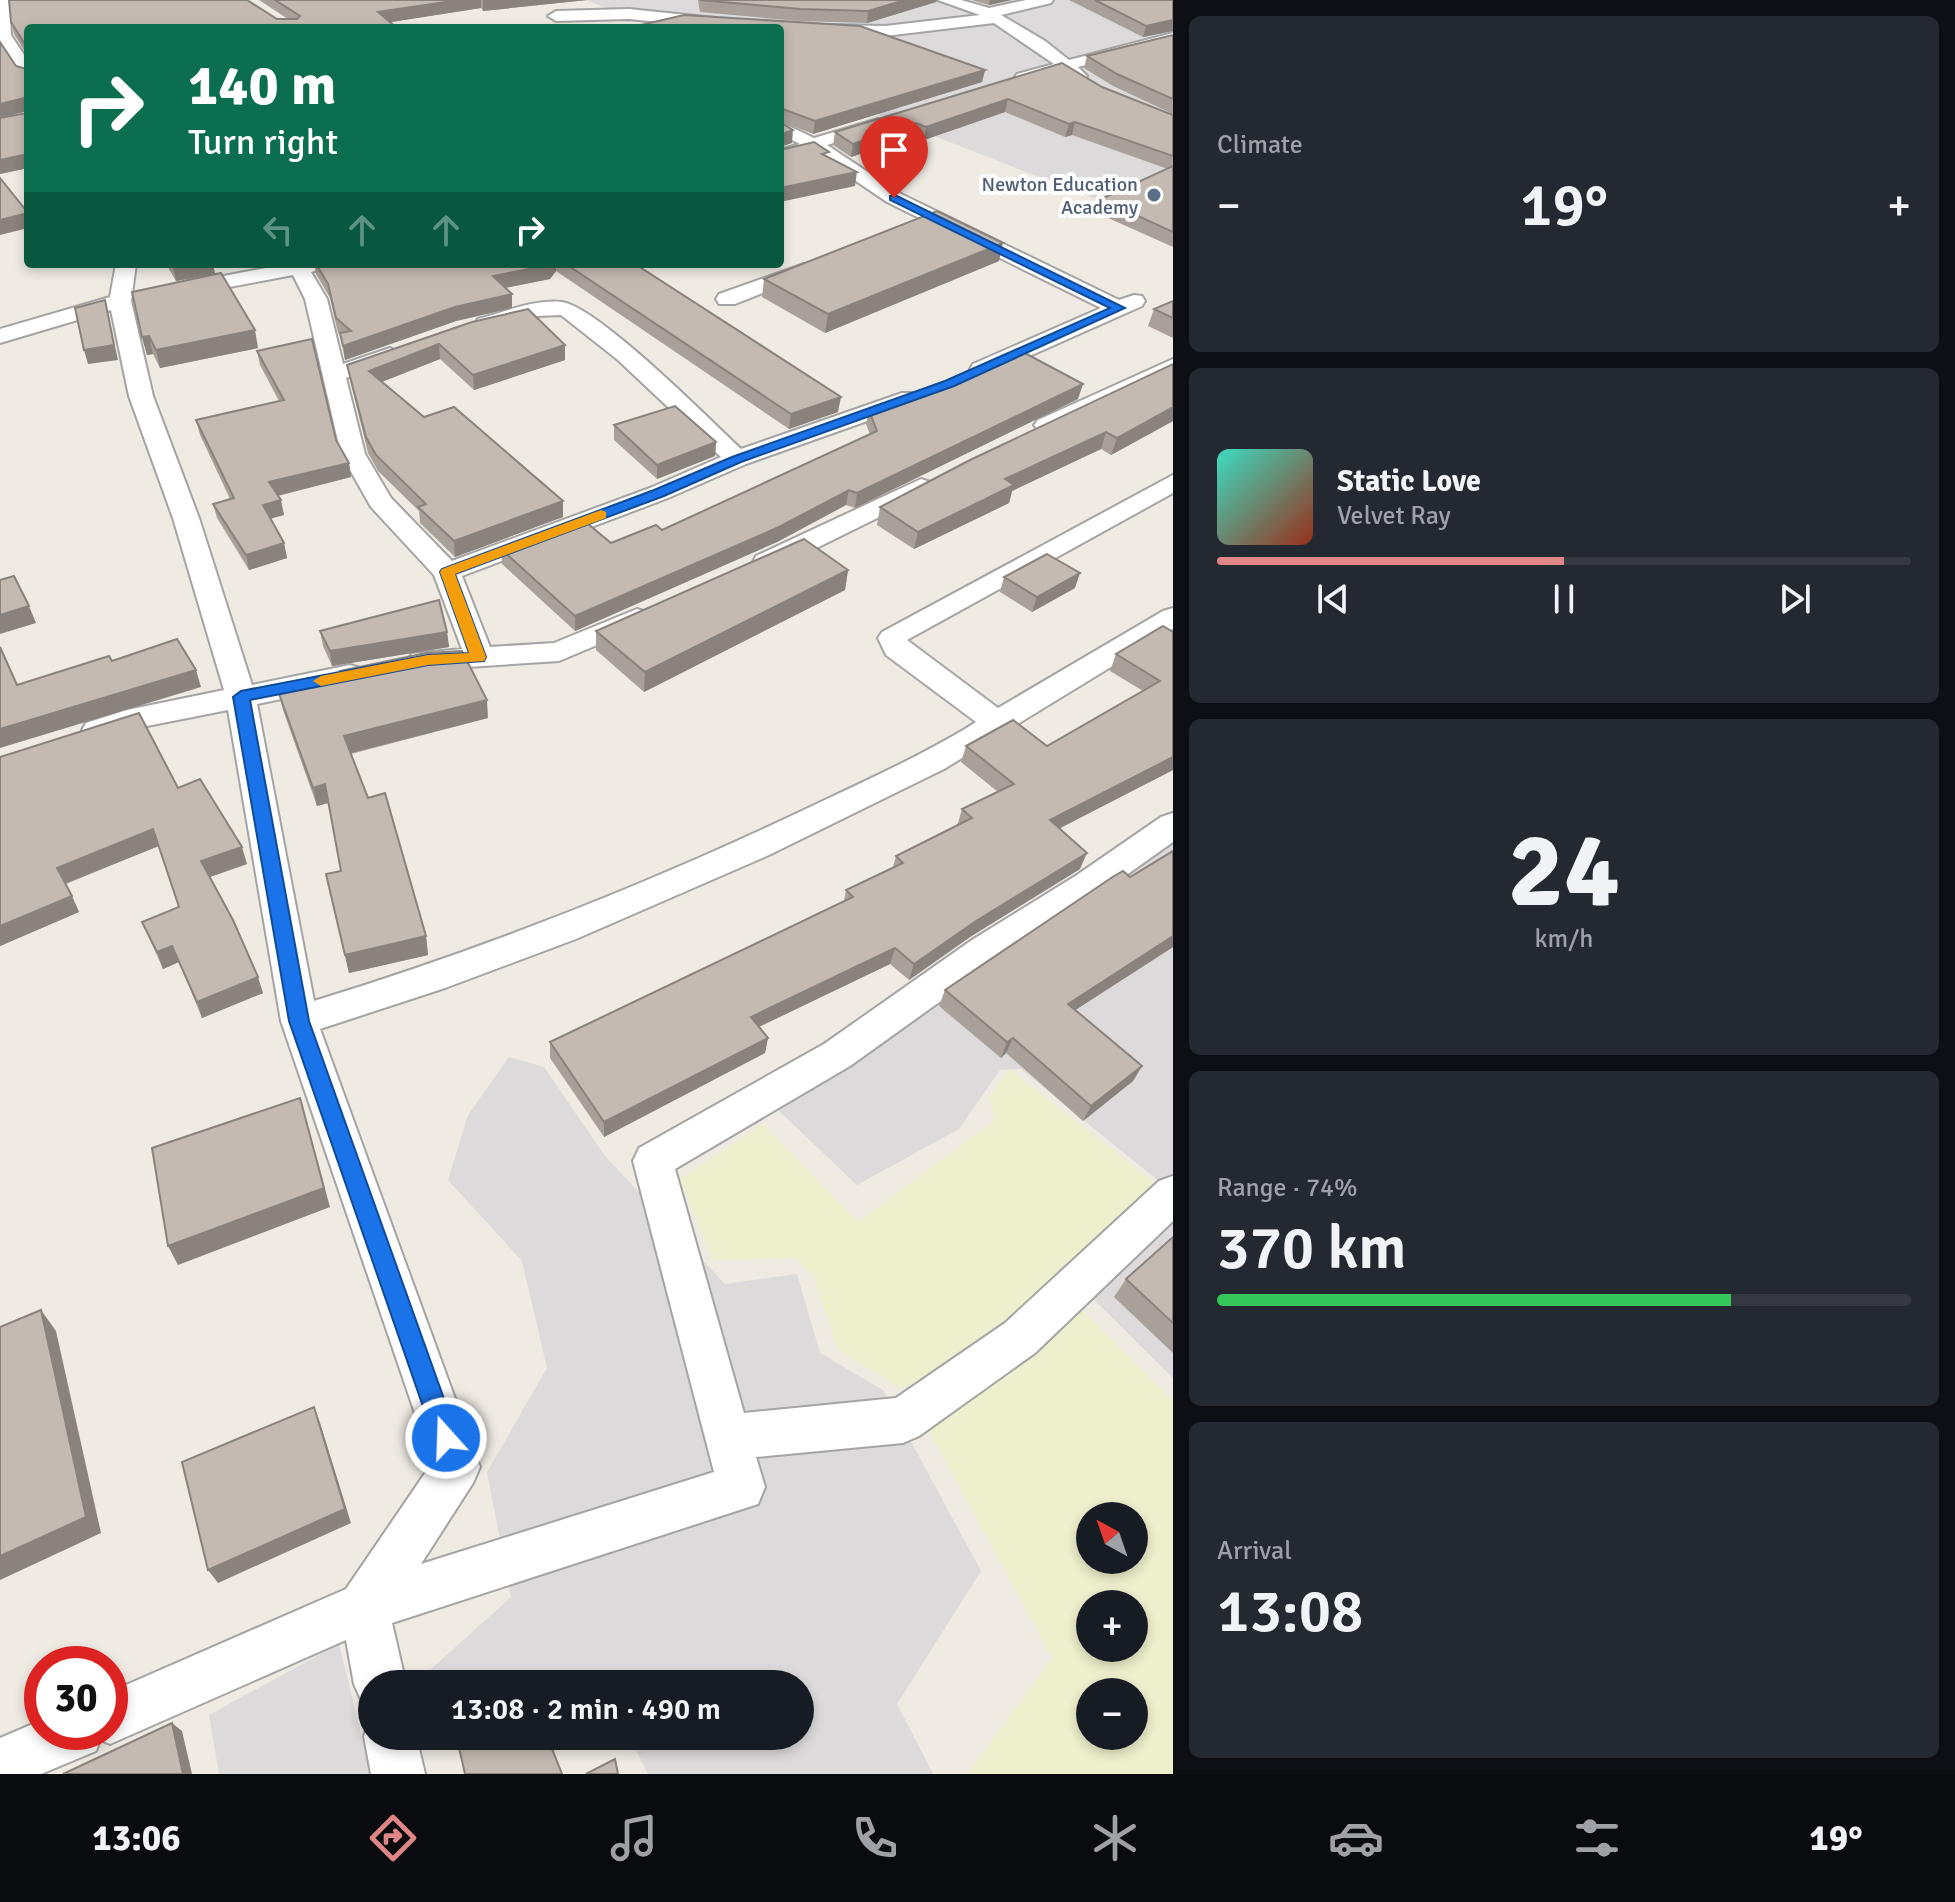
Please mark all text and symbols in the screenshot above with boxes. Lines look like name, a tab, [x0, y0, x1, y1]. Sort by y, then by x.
text: 140 m	[188, 51, 336, 120]
icon: right	[56, 56, 160, 160]
pin	[860, 116, 928, 198]
text: Turn right	[188, 120, 338, 165]
icon: arrive	[872, 128, 916, 172]
text: Climate	[1217, 129, 1303, 161]
text: 19°	[1520, 169, 1608, 243]
place label: Newton Education Academy	[982, 172, 1139, 220]
text: −	[1217, 179, 1241, 233]
text: +	[1887, 179, 1911, 233]
marker: Newton Education Academy	[1145, 186, 1163, 204]
icon: left	[256, 208, 300, 252]
icon: ahead	[340, 208, 384, 252]
icon: ahead	[424, 208, 468, 252]
icon: right	[508, 208, 552, 252]
text: Static Love	[1337, 463, 1481, 500]
text: Velvet Ray	[1337, 500, 1451, 532]
icon: previous	[1311, 577, 1355, 621]
icon: pause	[1542, 577, 1586, 621]
icon: next	[1773, 577, 1817, 621]
text: 24	[1508, 807, 1620, 935]
text: km/h	[1535, 923, 1593, 955]
text: Range · 74%	[1217, 1172, 1358, 1204]
text: 370 km	[1217, 1212, 1406, 1286]
position arrow	[404, 1396, 488, 1480]
north arrow	[1076, 1502, 1148, 1574]
map controls	[1076, 1502, 1148, 1750]
text: Arrival	[1217, 1535, 1292, 1567]
text: 13:08	[1217, 1575, 1364, 1649]
button: +	[1076, 1590, 1148, 1662]
speed limit sign: 30	[24, 1646, 128, 1750]
button: −	[1076, 1678, 1148, 1750]
text: 13:08 · 2 min · 490 m	[451, 1691, 721, 1728]
icon: directions	[365, 1810, 421, 1866]
icon: music	[606, 1810, 662, 1866]
icon: phone	[847, 1810, 903, 1866]
icon: climate	[1087, 1810, 1143, 1866]
icon: car	[1328, 1810, 1384, 1866]
icon: filters	[1569, 1810, 1625, 1866]
text: 13:06	[92, 1816, 181, 1861]
text: 19°	[1809, 1816, 1863, 1861]

